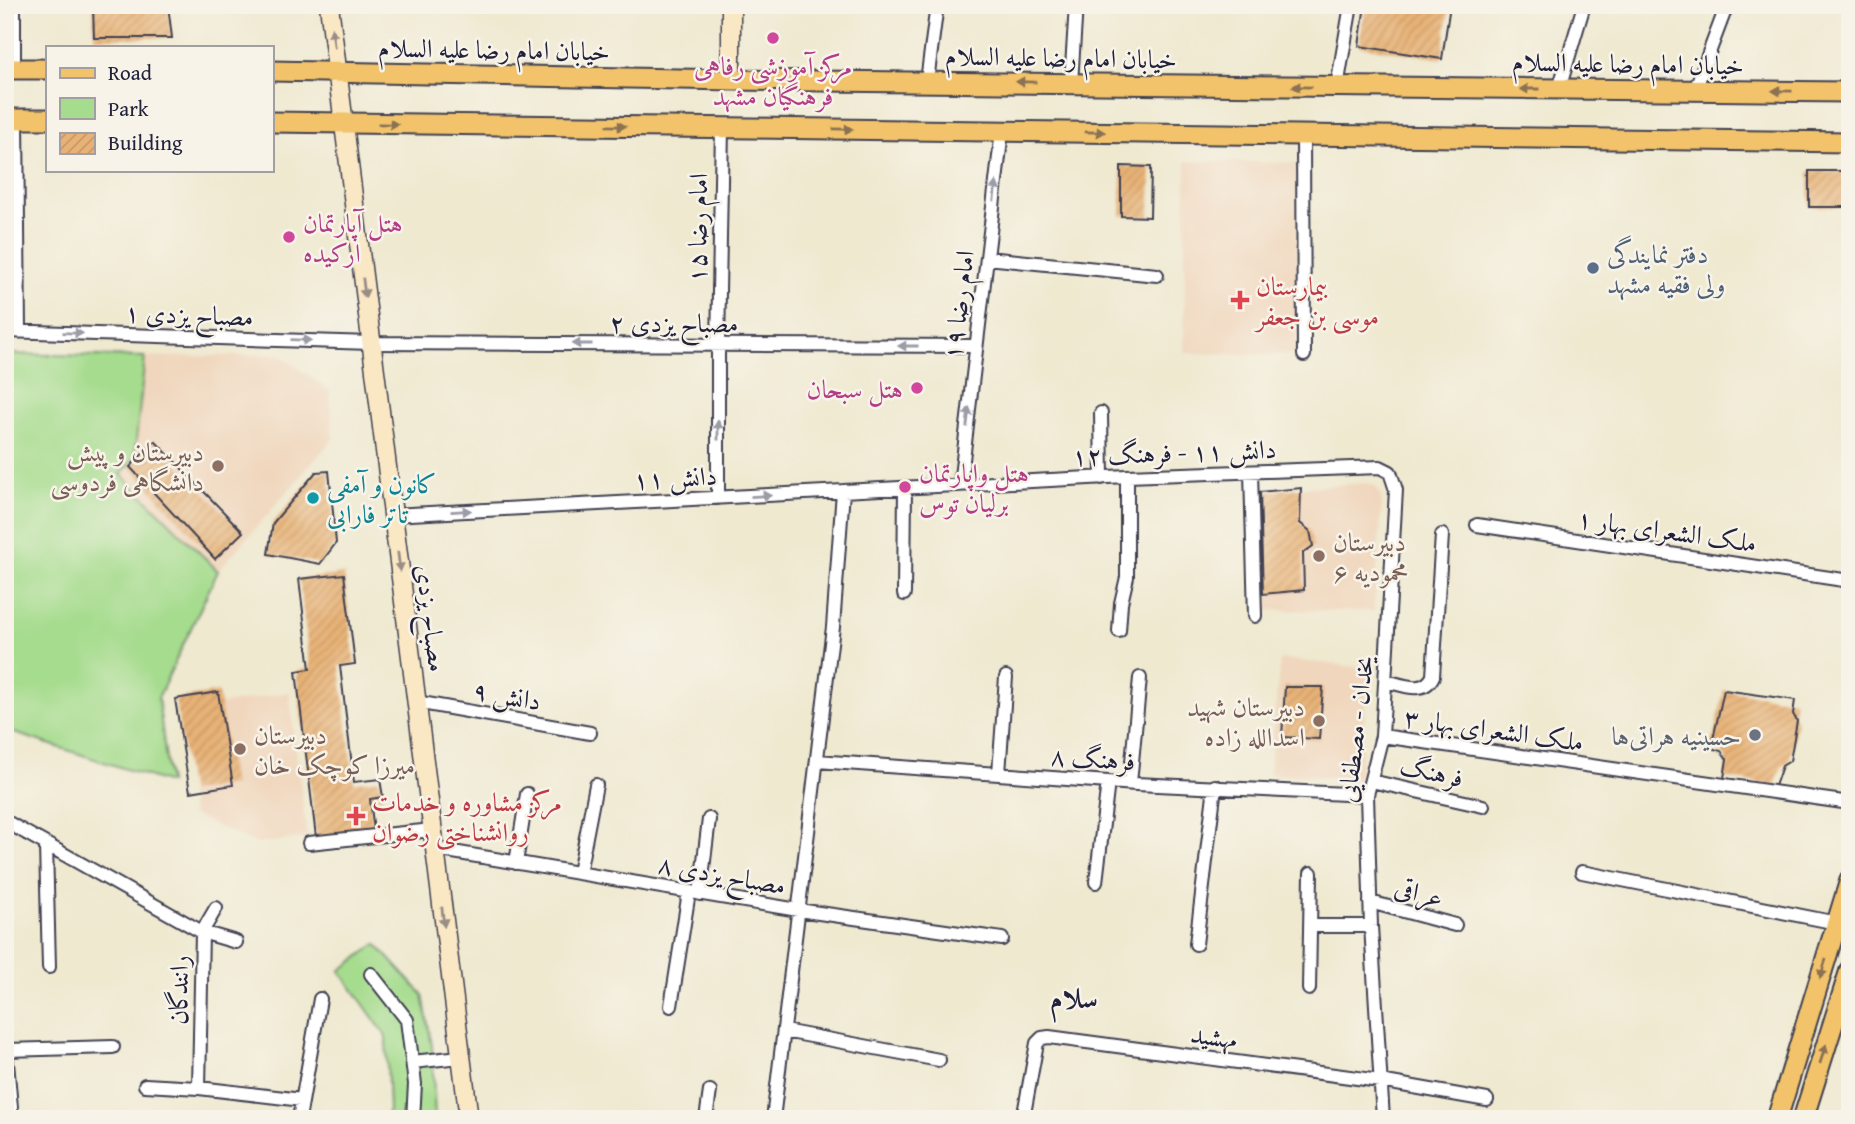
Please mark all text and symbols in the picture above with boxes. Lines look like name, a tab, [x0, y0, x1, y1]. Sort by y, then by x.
one-way arrow	[328, 27, 339, 49]
street label: خیابان امام رضا علیه السلام	[378, 27, 610, 75]
marker: مرکز آموزشی رفاهی فرهنگیان مشهد	[765, 30, 781, 46]
street label: خیابان امام رضا علیه السلام	[945, 35, 1177, 83]
street label: خیابان امام رضا علیه السلام	[1512, 41, 1744, 89]
legend	[46, 46, 273, 172]
place label: مرکز آموزشی رفاهی فرهنگیان مشهد	[694, 46, 852, 115]
text: Road	[108, 57, 153, 88]
one-way arrow	[1014, 76, 1036, 88]
one-way arrow	[1291, 81, 1313, 92]
one-way arrow	[1518, 83, 1540, 95]
one-way arrow	[1770, 85, 1792, 97]
text: Park	[108, 93, 149, 124]
one-way arrow	[378, 118, 400, 130]
one-way arrow	[605, 121, 627, 132]
one-way arrow	[833, 123, 855, 135]
text: Building	[108, 127, 183, 158]
one-way arrow	[1085, 127, 1107, 138]
street label: امام رضا ۱۵	[677, 173, 721, 283]
one-way arrow	[989, 180, 1000, 202]
place label: هتل آپارتمان ارکیده	[303, 203, 403, 272]
marker: هتل آپارتمان ارکیده	[281, 229, 297, 245]
place label: دفتر نمایندگی ولی فقیه مشهد	[1607, 234, 1725, 303]
street label: امام رضا ۱۹	[932, 248, 988, 362]
marker: دفتر نمایندگی ولی فقیه مشهد	[1585, 260, 1601, 276]
place label: بیمارستان موسی بن جعفر	[1253, 266, 1379, 335]
one-way arrow	[358, 277, 369, 299]
marker: بیمارستان موسی بن جعفر	[1230, 290, 1250, 310]
street label: مصباح یزدی ۱	[124, 292, 254, 341]
street label: مصباح یزدی ۲	[610, 303, 738, 347]
one-way arrow	[63, 328, 85, 339]
one-way arrow	[290, 335, 312, 346]
one-way arrow	[571, 339, 593, 350]
one-way arrow	[897, 340, 919, 352]
place label: هتل سبحان	[807, 369, 903, 408]
marker: هتل سبحان	[909, 380, 925, 396]
one-way arrow	[962, 406, 973, 428]
one-way arrow	[712, 418, 724, 440]
street label: دانش ۱۱ - فرهنگ ۱۲	[1071, 429, 1277, 475]
place label: دبیرستان و پیش دانشگاهی فردوسی	[50, 432, 204, 501]
place label: هتل واپارتمان برلیان توس	[919, 453, 1029, 522]
street label: دانش ۱۱	[632, 455, 718, 499]
marker: دبیرستان و پیش دانشگاهی فردوسی	[210, 458, 226, 474]
place label: کانون و آمفی تاتر فارابی	[327, 464, 437, 533]
marker: هتل واپارتمان برلیان توس	[897, 479, 913, 495]
marker: کانون و آمفی تاتر فارابی	[305, 490, 321, 506]
one-way arrow	[750, 490, 772, 501]
street label: ملک الشعرای بهار ۱	[1575, 498, 1759, 562]
one-way arrow	[450, 506, 472, 517]
place label: دبیرستان محمودیه ۶	[1333, 522, 1408, 591]
marker: دبیرستان محمودیه ۶	[1311, 548, 1327, 564]
one-way arrow	[393, 552, 404, 574]
street label: مصباح یزدی	[401, 562, 458, 675]
street label: یخدان - مصطفایی	[1327, 652, 1383, 805]
street label: دانش ۹	[470, 670, 544, 720]
place label: دبیرستان شهید اسدالله زاده	[1187, 687, 1305, 756]
street label: ملک الشعرای بهار ۳	[1402, 697, 1586, 761]
marker: دبیرستان شهید اسدالله زاده	[1311, 713, 1327, 729]
place label: دبیرستان میرزا کوچک خان	[254, 715, 415, 784]
place label: حسینیه هراتی‌ها	[1611, 716, 1741, 755]
marker: حسینیه هراتی‌ها	[1747, 727, 1763, 743]
street label: فرهنگ ۸	[1049, 736, 1137, 780]
marker: دبیرستان میرزا کوچک خان	[232, 741, 248, 757]
street label: فرهنگ	[1396, 745, 1468, 797]
place label: مرکز مشاوره و خدمات روانشناختی رضوان	[372, 782, 562, 851]
marker: مرکز مشاوره و خدمات روانشناختی رضوان	[346, 806, 366, 826]
street label: مصباح یزدی ۸	[654, 844, 789, 909]
street label: عراقی	[1390, 867, 1448, 917]
one-way arrow	[438, 906, 449, 928]
street label: رانندگان	[158, 955, 198, 1025]
one-way arrow	[1817, 959, 1827, 980]
district label: سلام	[1050, 977, 1098, 1023]
street label: مهشید	[1188, 1013, 1240, 1059]
one-way arrow	[1818, 1043, 1829, 1064]

